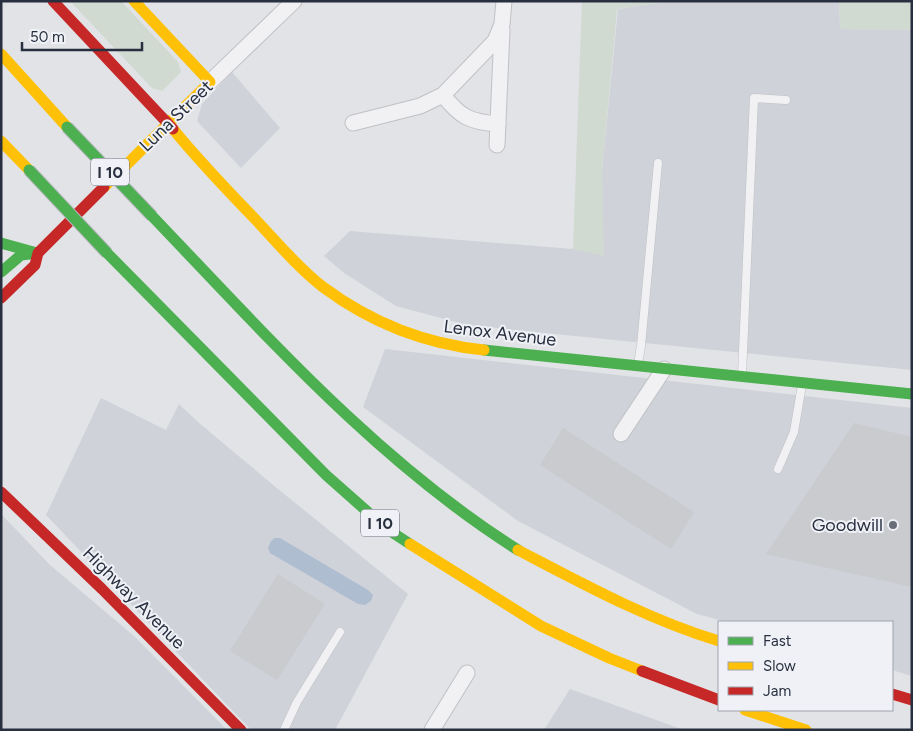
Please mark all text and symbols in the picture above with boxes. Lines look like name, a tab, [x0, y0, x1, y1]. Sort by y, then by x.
scale bar	[22, 20, 142, 52]
text: 50 m	[30, 28, 65, 46]
street label: Luna Street	[135, 75, 217, 156]
road number: I 10	[91, 158, 129, 186]
street label: Lenox Avenue	[442, 315, 558, 351]
road number: I 10	[361, 509, 399, 536]
place label: Goodwill	[812, 514, 883, 536]
marker: Goodwill	[887, 519, 899, 531]
street label: Highway Avenue	[78, 542, 190, 654]
legend	[718, 621, 893, 711]
text: Fast	[763, 632, 792, 650]
text: Slow	[763, 657, 796, 675]
text: Jam	[763, 682, 791, 700]

